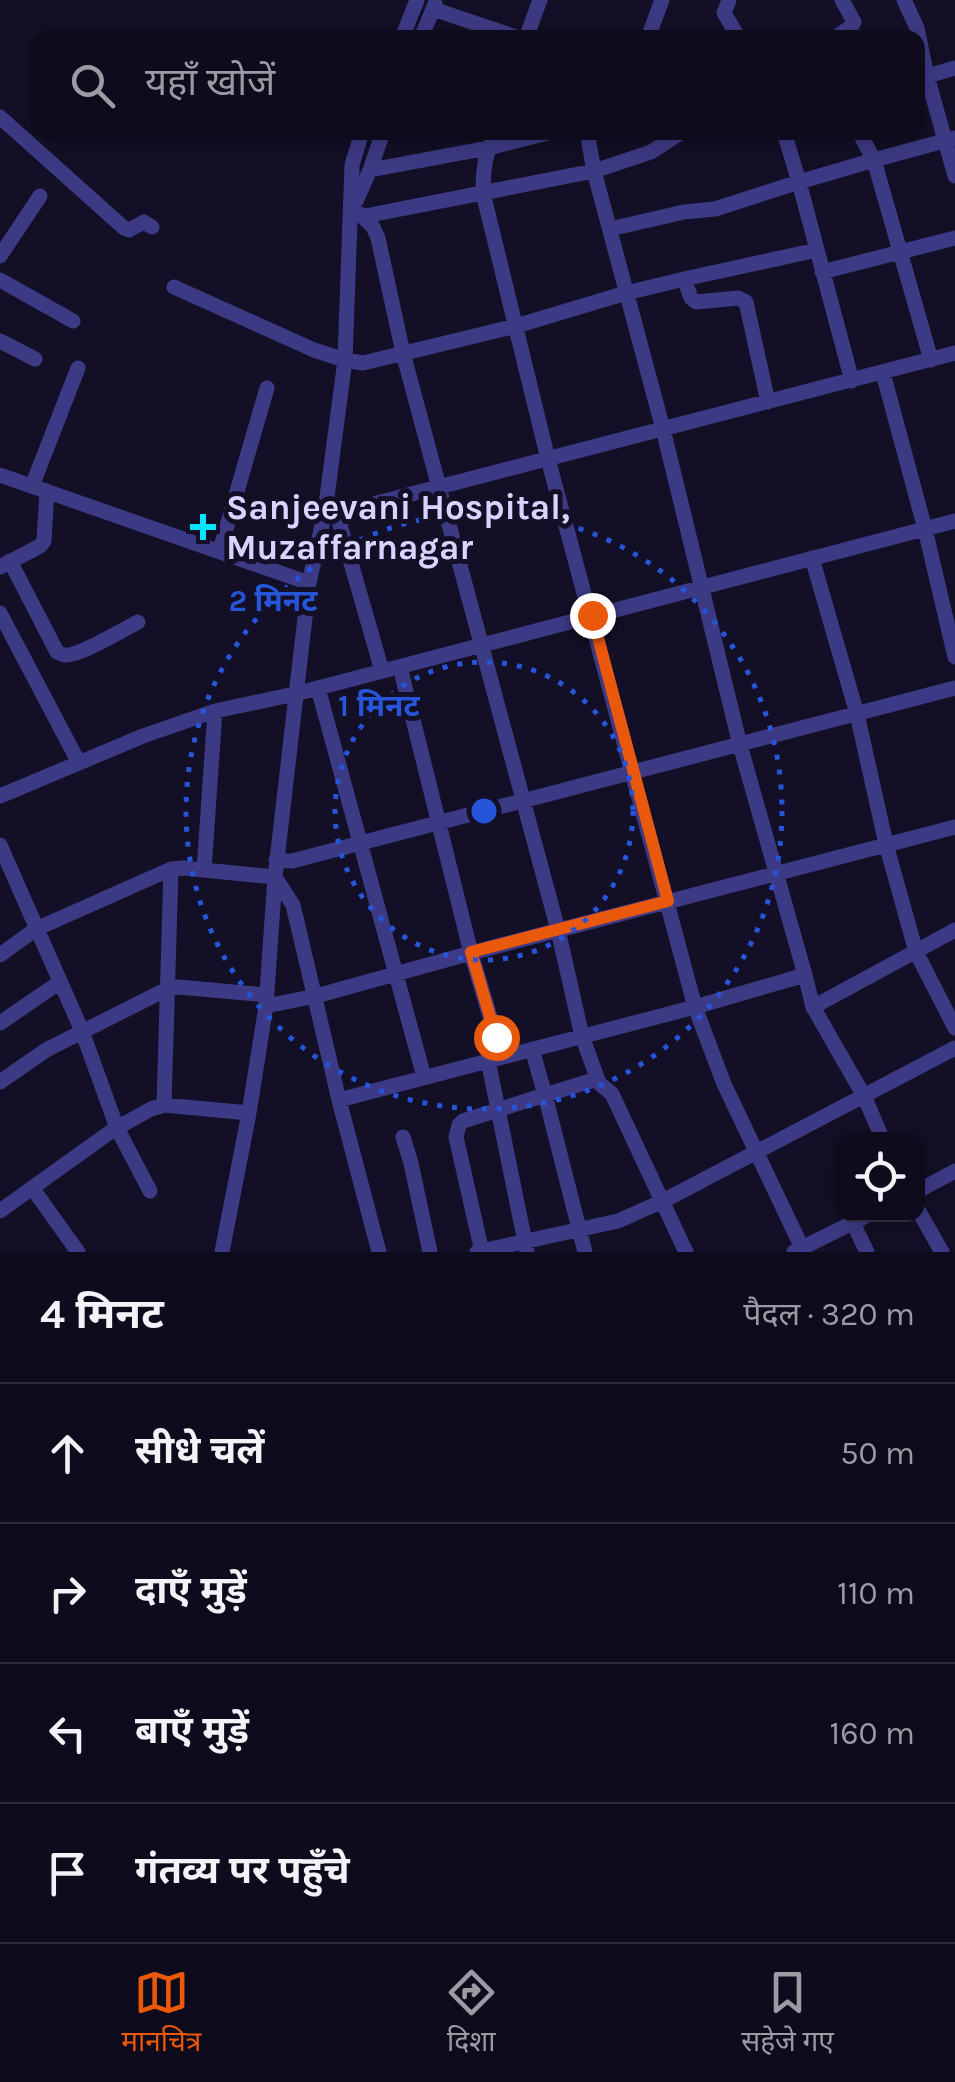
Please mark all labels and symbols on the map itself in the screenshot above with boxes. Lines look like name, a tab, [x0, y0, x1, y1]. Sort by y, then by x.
place label: Sanjeevani Hospital, Muzaffarnagar	[226, 487, 570, 569]
marker: Sanjeevani Hospital, Muzaffarnagar	[190, 514, 216, 540]
text: 2 मिनट	[229, 583, 318, 619]
route end	[570, 593, 616, 639]
text: 1 मिनट	[338, 688, 420, 724]
centre of rings	[466, 793, 502, 829]
route start	[474, 1015, 520, 1061]

